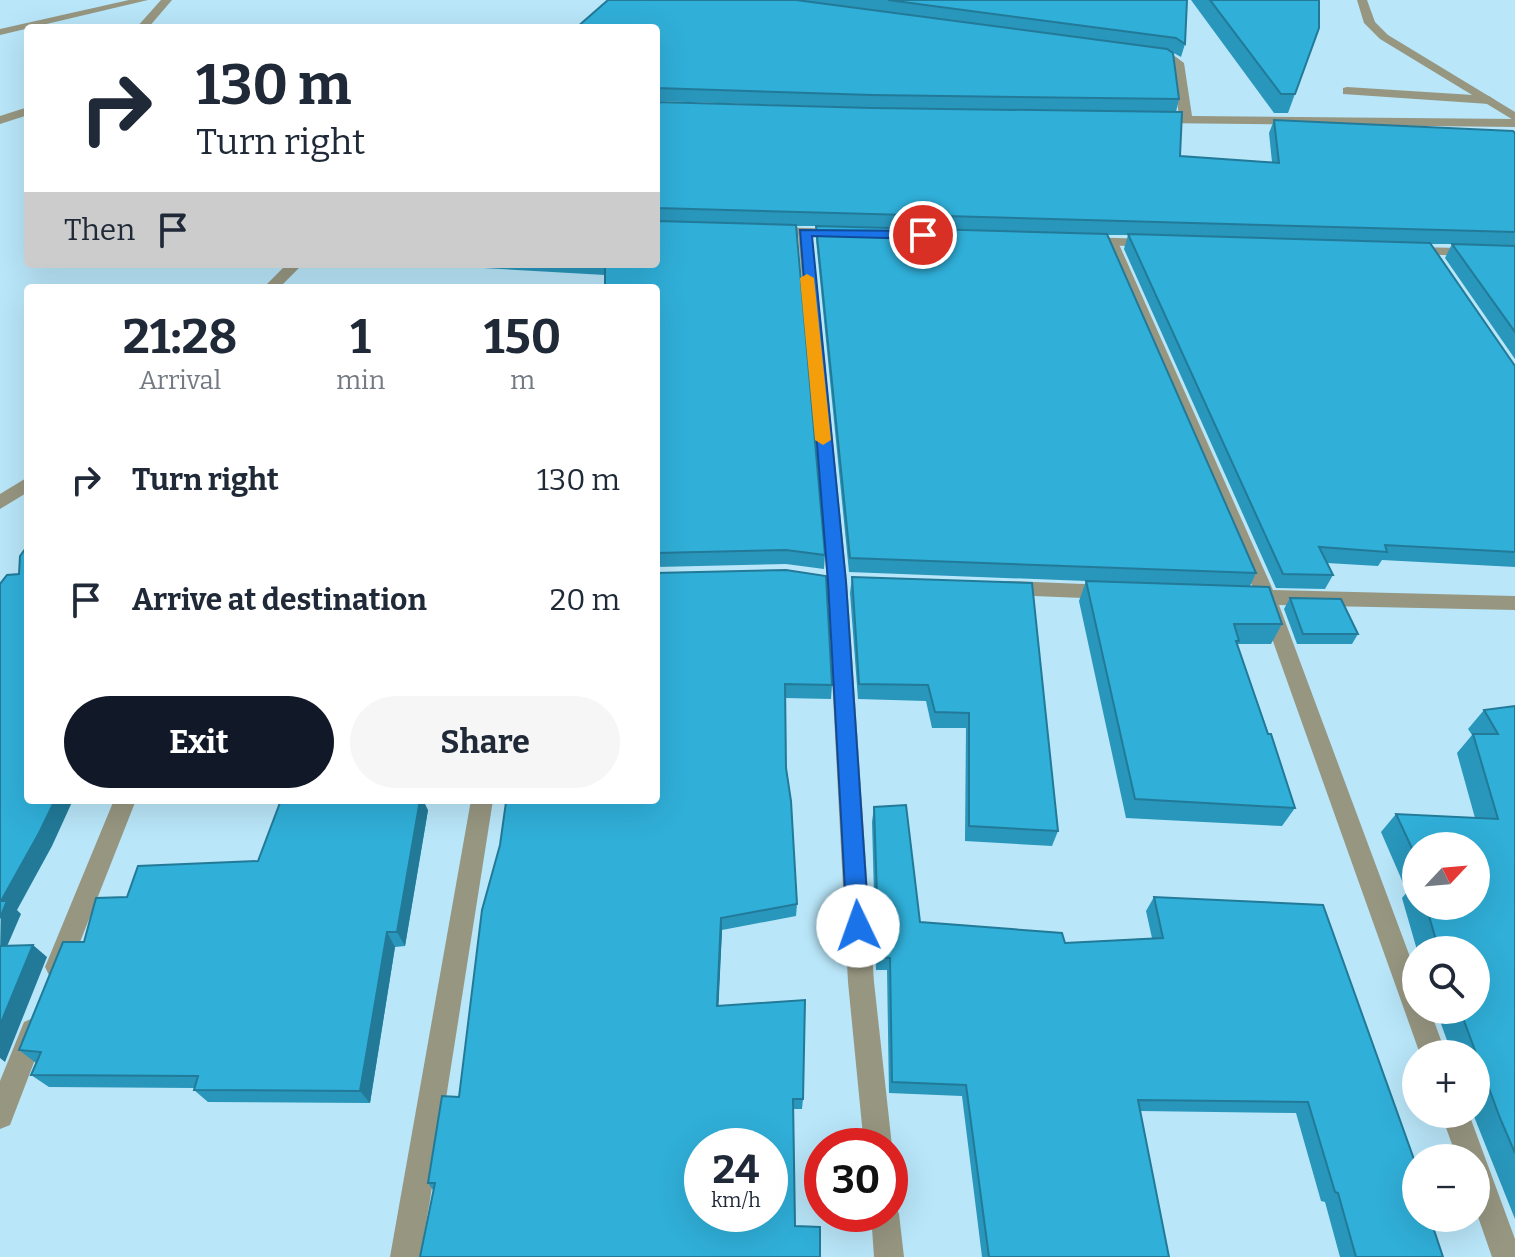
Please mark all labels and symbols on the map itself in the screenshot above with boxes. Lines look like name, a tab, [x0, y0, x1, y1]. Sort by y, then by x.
pin	[889, 201, 957, 269]
north arrow	[1402, 832, 1490, 920]
position arrow	[816, 884, 900, 968]
speed limit sign: 30	[804, 1128, 908, 1232]

